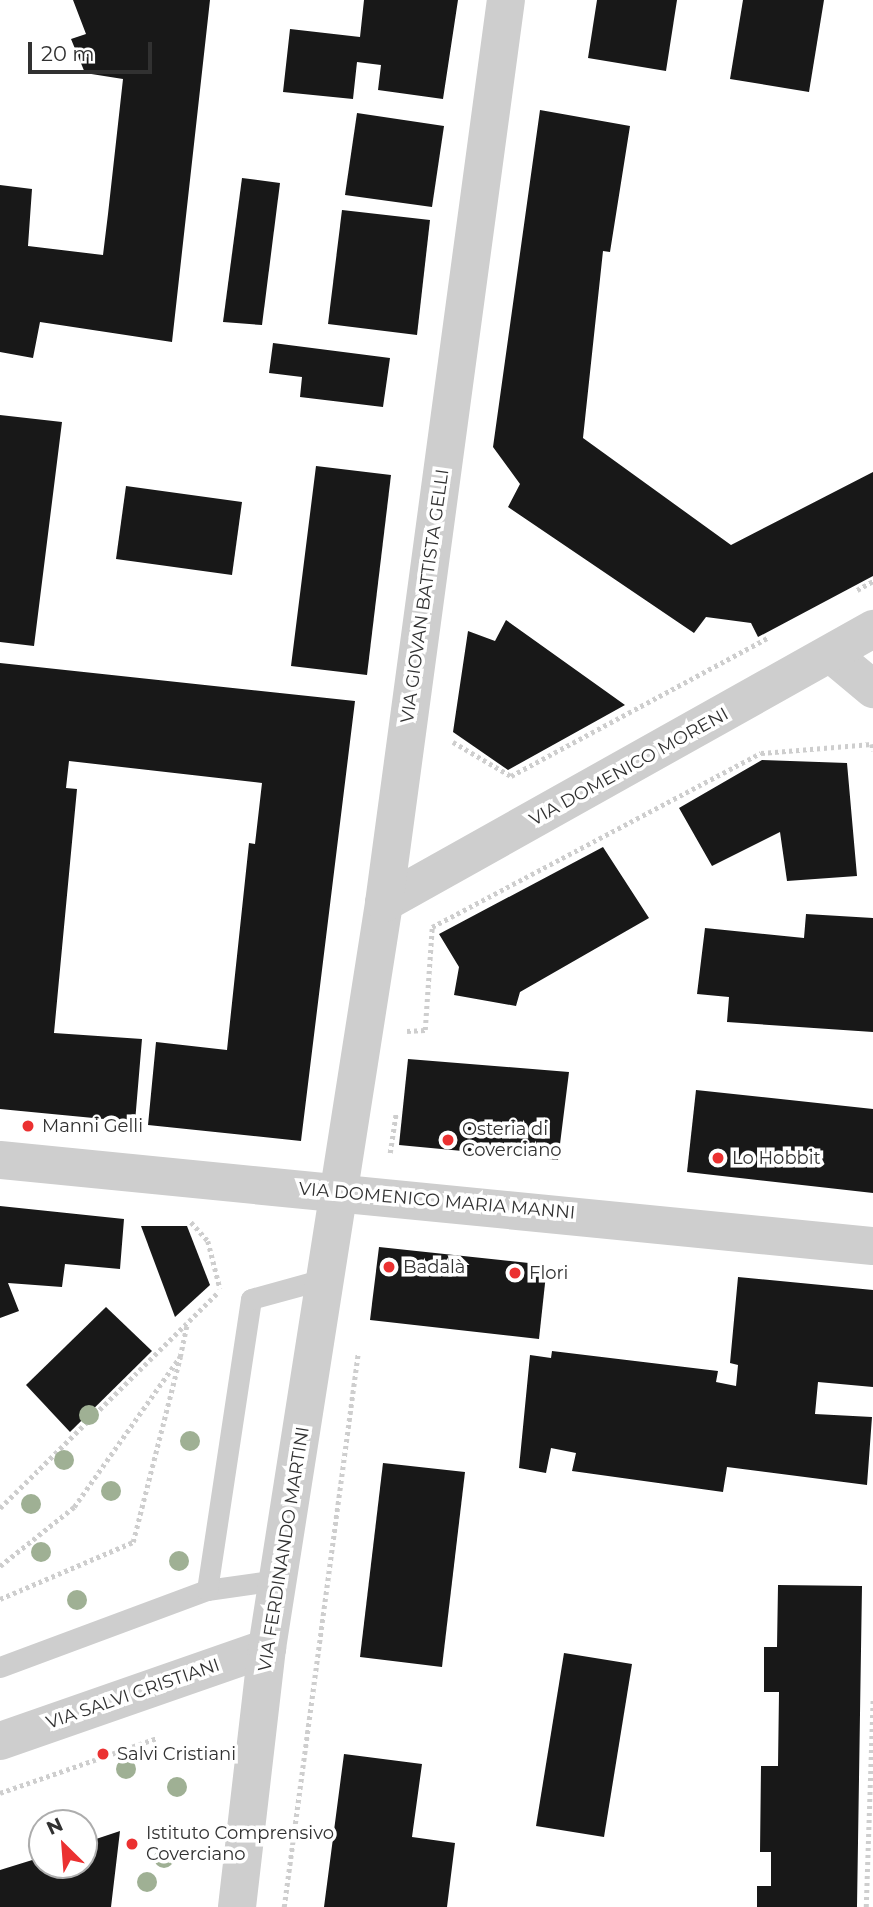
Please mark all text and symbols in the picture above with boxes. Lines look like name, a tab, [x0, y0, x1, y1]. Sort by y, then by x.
scale bar	[32, 28, 156, 72]
text: 20 m	[41, 41, 95, 66]
street label: VIA GIOVAN BATTISTA GELLI	[396, 468, 454, 724]
street label: VIA DOMENICO MORENI	[526, 703, 732, 831]
place label: Manni Gelli	[42, 1115, 143, 1137]
marker: Manni Gelli	[20, 1118, 36, 1134]
place label: Osteria di Coverciano	[462, 1119, 562, 1162]
marker: Osteria di Coverciano	[440, 1132, 456, 1148]
place label: Lo Hobbit	[732, 1147, 821, 1169]
marker: Lo Hobbit	[710, 1150, 726, 1166]
street label: VIA DOMENICO MARIA MANNI	[298, 1178, 576, 1224]
place label: Badalà	[403, 1256, 465, 1278]
marker: Badalà	[381, 1259, 397, 1275]
place label: Flori	[529, 1262, 568, 1284]
marker: Flori	[507, 1265, 523, 1281]
street label: VIA FERDINANDO MARTINI	[254, 1425, 314, 1673]
street label: VIA SALVI CRISTIANI	[43, 1654, 223, 1734]
place label: Salvi Cristiani	[117, 1743, 236, 1765]
marker: Salvi Cristiani	[95, 1746, 111, 1762]
north arrow	[28, 1809, 98, 1879]
text: N	[43, 1813, 67, 1840]
place label: Istituto Comprensivo Coverciano	[146, 1823, 334, 1866]
marker: Istituto Comprensivo Coverciano	[124, 1836, 140, 1852]

